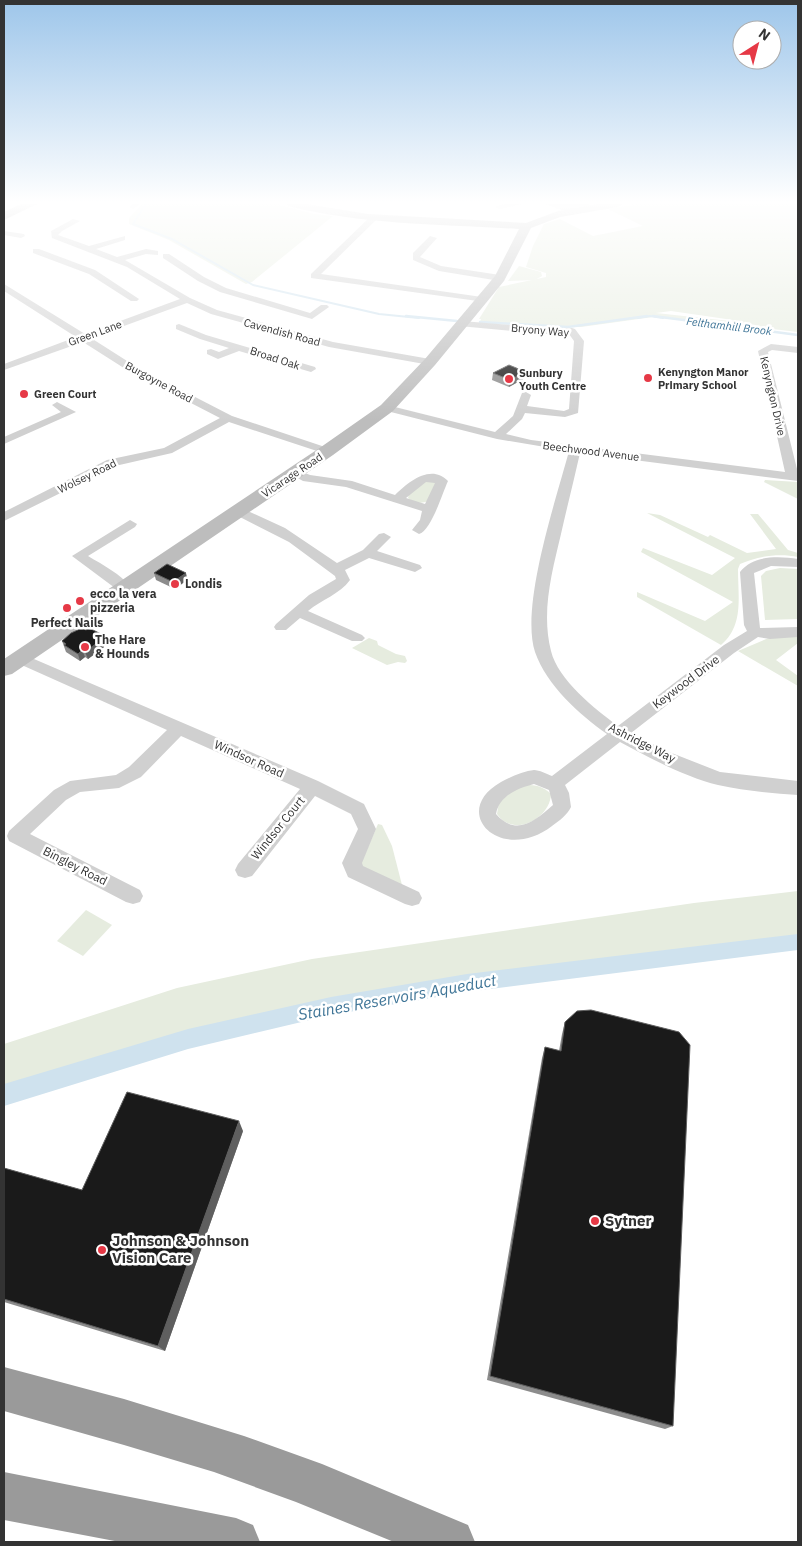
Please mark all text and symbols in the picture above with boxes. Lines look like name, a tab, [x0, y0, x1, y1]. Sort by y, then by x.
north arrow	[732, 20, 782, 70]
text: N	[755, 24, 774, 45]
water label: Felthamhill Brook	[686, 314, 773, 338]
street label: Cavendish Road	[242, 315, 322, 349]
street label: Green Lane	[66, 317, 124, 349]
street label: Bryony Way	[510, 320, 570, 340]
street label: Broad Oak	[248, 343, 302, 373]
street label: Kenyngton Drive	[757, 355, 789, 437]
street label: Burgoyne Road	[123, 358, 195, 406]
place label: Kenyngton Manor Primary School	[658, 365, 749, 392]
place label: Sunbury Youth Centre	[519, 366, 586, 393]
marker: Kenyngton Manor Primary School	[642, 372, 654, 384]
marker: Sunbury Youth Centre	[503, 373, 515, 385]
place label: Green Court	[34, 387, 96, 401]
marker: Green Court	[18, 388, 30, 400]
street label: Beechwood Avenue	[542, 438, 640, 464]
street label: Vicarage Road	[259, 450, 325, 500]
street label: Wolsey Road	[55, 456, 119, 496]
place label: Londis	[185, 576, 222, 591]
marker: Londis	[169, 578, 181, 590]
place label: ecco la vera pizzeria	[90, 586, 157, 615]
marker: ecco la vera pizzeria	[74, 595, 86, 607]
marker: Perfect Nails	[61, 602, 73, 614]
place label: Perfect Nails	[31, 615, 103, 630]
place label: The Hare & Hounds	[95, 632, 150, 661]
marker: The Hare & Hounds	[79, 641, 91, 653]
street label: Keywood Drive	[649, 651, 723, 712]
street label: Ashridge Way	[606, 719, 678, 766]
street label: Windsor Road	[212, 736, 286, 781]
street label: Windsor Court	[248, 793, 308, 862]
street label: Bingley Road	[41, 843, 110, 888]
water label: Staines Reservoirs Aqueduct	[296, 970, 498, 1024]
place label: Sytner	[605, 1211, 652, 1230]
marker: Sytner	[589, 1215, 601, 1227]
place label: Johnson & Johnson Vision Care	[112, 1231, 249, 1267]
marker: Johnson & Johnson Vision Care	[96, 1244, 108, 1256]

